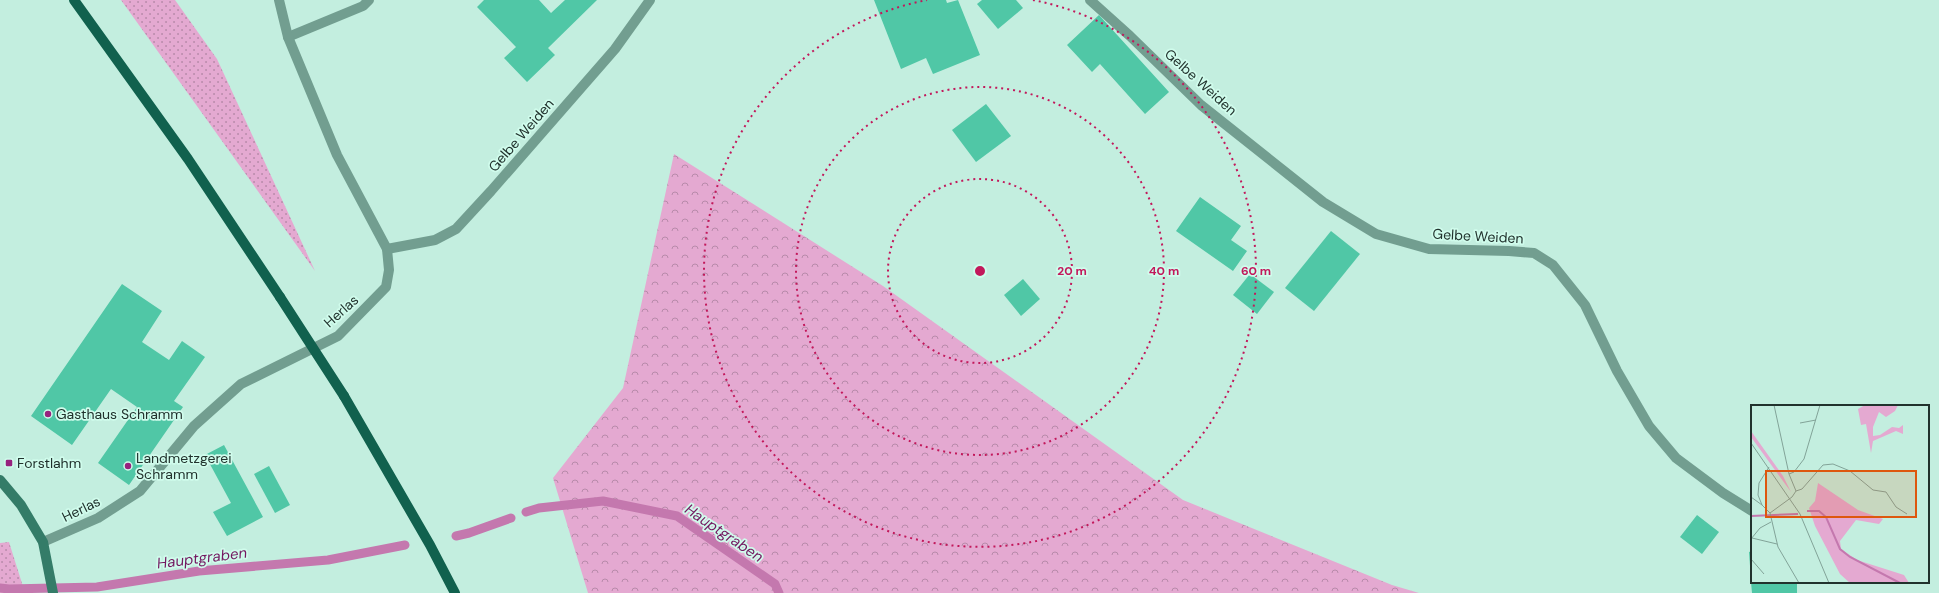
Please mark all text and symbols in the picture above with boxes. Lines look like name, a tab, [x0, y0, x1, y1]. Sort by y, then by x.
street label: Gelbe Weiden	[1161, 45, 1241, 119]
street label: Gelbe Weiden	[484, 95, 558, 175]
street label: Gelbe Weiden	[1432, 225, 1524, 247]
text: 20 m	[1057, 263, 1087, 279]
text: 40 m	[1149, 263, 1179, 279]
text: 60 m	[1241, 263, 1271, 279]
centre of rings	[973, 264, 987, 278]
street label: Herlas	[320, 291, 362, 331]
place label: Gasthaus Schramm	[56, 405, 183, 423]
inset map	[1751, 405, 1929, 583]
marker: Gasthaus Schramm	[43, 409, 53, 419]
place label: Landmetzgerei Schramm	[136, 449, 232, 483]
place label: Forstlahm	[17, 454, 81, 472]
marker: Forstlahm	[4, 458, 14, 468]
marker: Landmetzgerei Schramm	[123, 461, 133, 471]
street label: Herlas	[59, 492, 103, 526]
water label: Hauptgraben	[681, 499, 767, 567]
water label: Hauptgraben	[156, 543, 249, 573]

